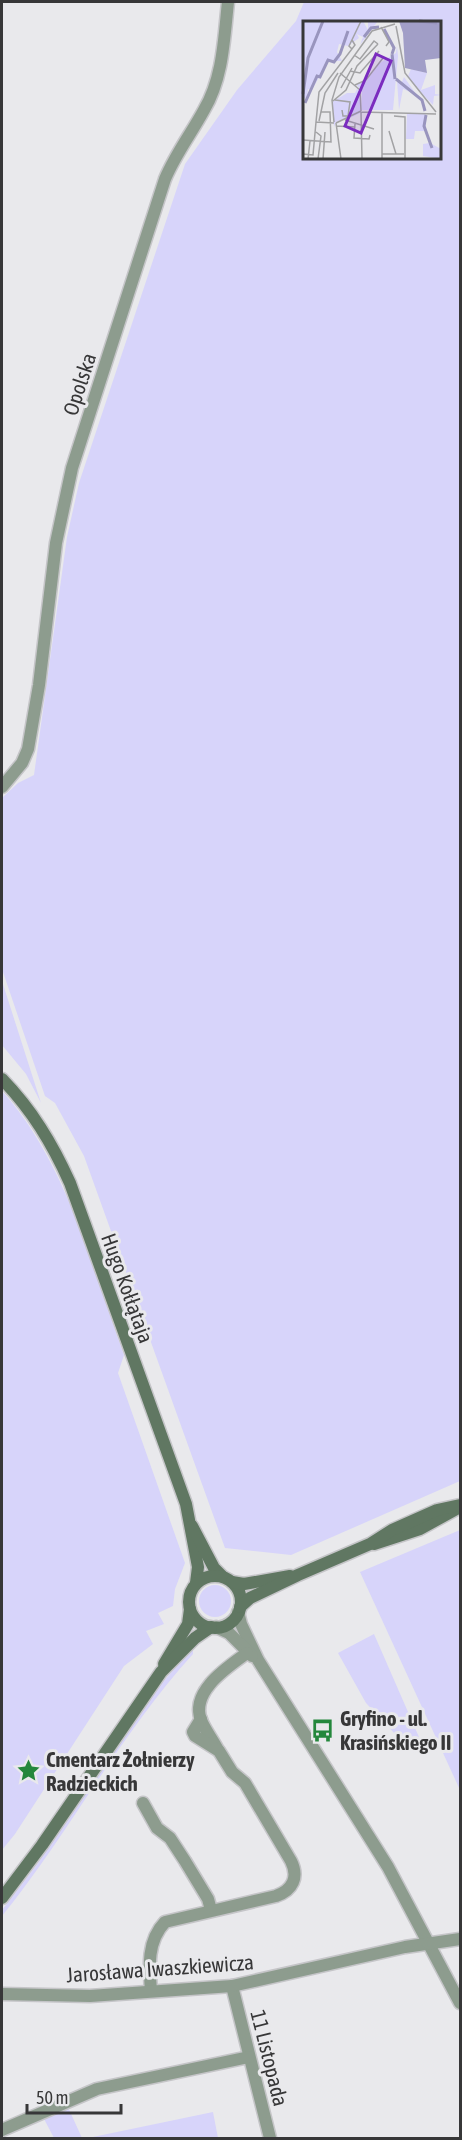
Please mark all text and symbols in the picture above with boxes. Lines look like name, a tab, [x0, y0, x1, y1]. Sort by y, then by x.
inset map	[303, 21, 441, 159]
street label: Opolska	[58, 350, 100, 418]
street label: Hugo Kołłątaja	[97, 1230, 159, 1346]
place label: Gryfino - ul. Krasińskiego II	[340, 1706, 451, 1754]
bus stop icon: Gryfino - ul. Krasińskiego II	[309, 1717, 335, 1743]
place label: Cmentarz Żołnierzy Radzieckich	[46, 1747, 195, 1795]
place icon: Cmentarz Żołnierzy Radzieckich	[15, 1758, 41, 1784]
street label: Jarosława Iwaszkiewicza	[65, 1949, 255, 1987]
street label: 11 Listopada	[246, 2007, 294, 2109]
scale bar	[27, 2077, 122, 2115]
text: 50 m	[36, 2087, 68, 2108]

